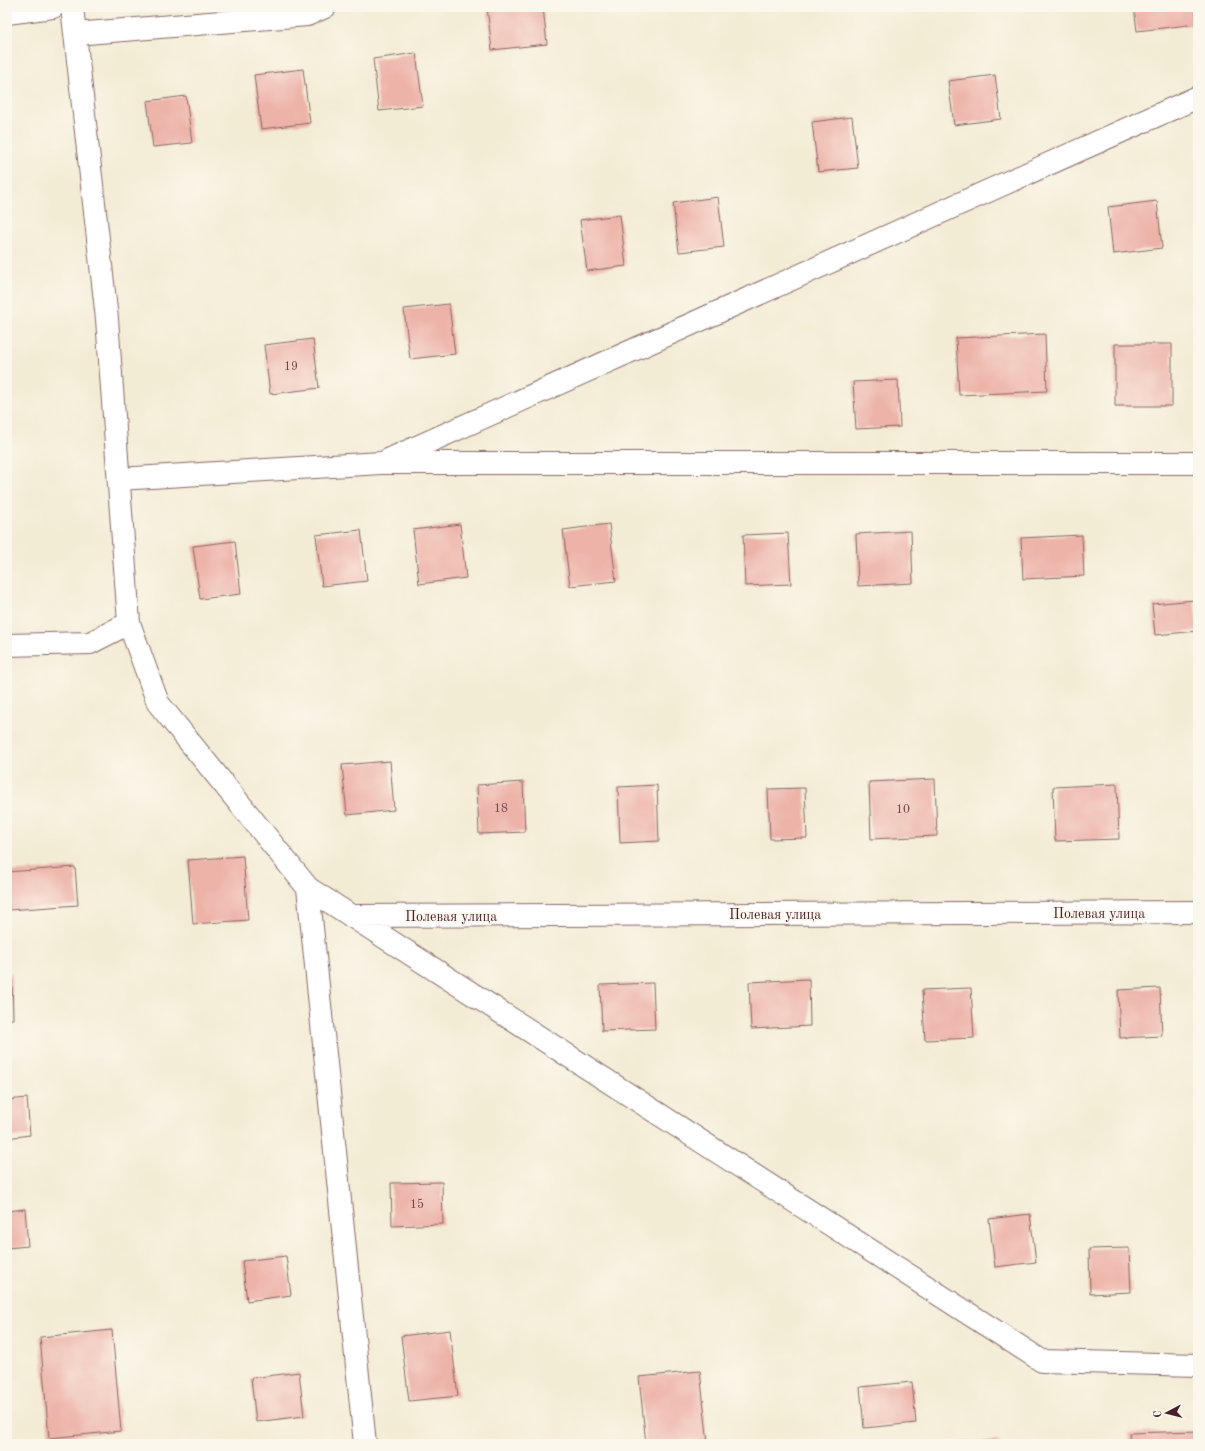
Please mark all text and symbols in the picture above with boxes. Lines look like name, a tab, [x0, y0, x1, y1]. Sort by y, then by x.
house number: 19	[284, 361, 298, 373]
house number: 18	[494, 803, 508, 815]
house number: 10	[896, 804, 910, 816]
street label: Полевая улица	[1053, 907, 1145, 921]
street label: Полевая улица	[729, 908, 821, 922]
street label: Полевая улица	[405, 910, 497, 924]
house number: 15	[410, 1198, 424, 1211]
north arrow	[1147, 1393, 1187, 1433]
text: С	[1153, 1410, 1164, 1418]

